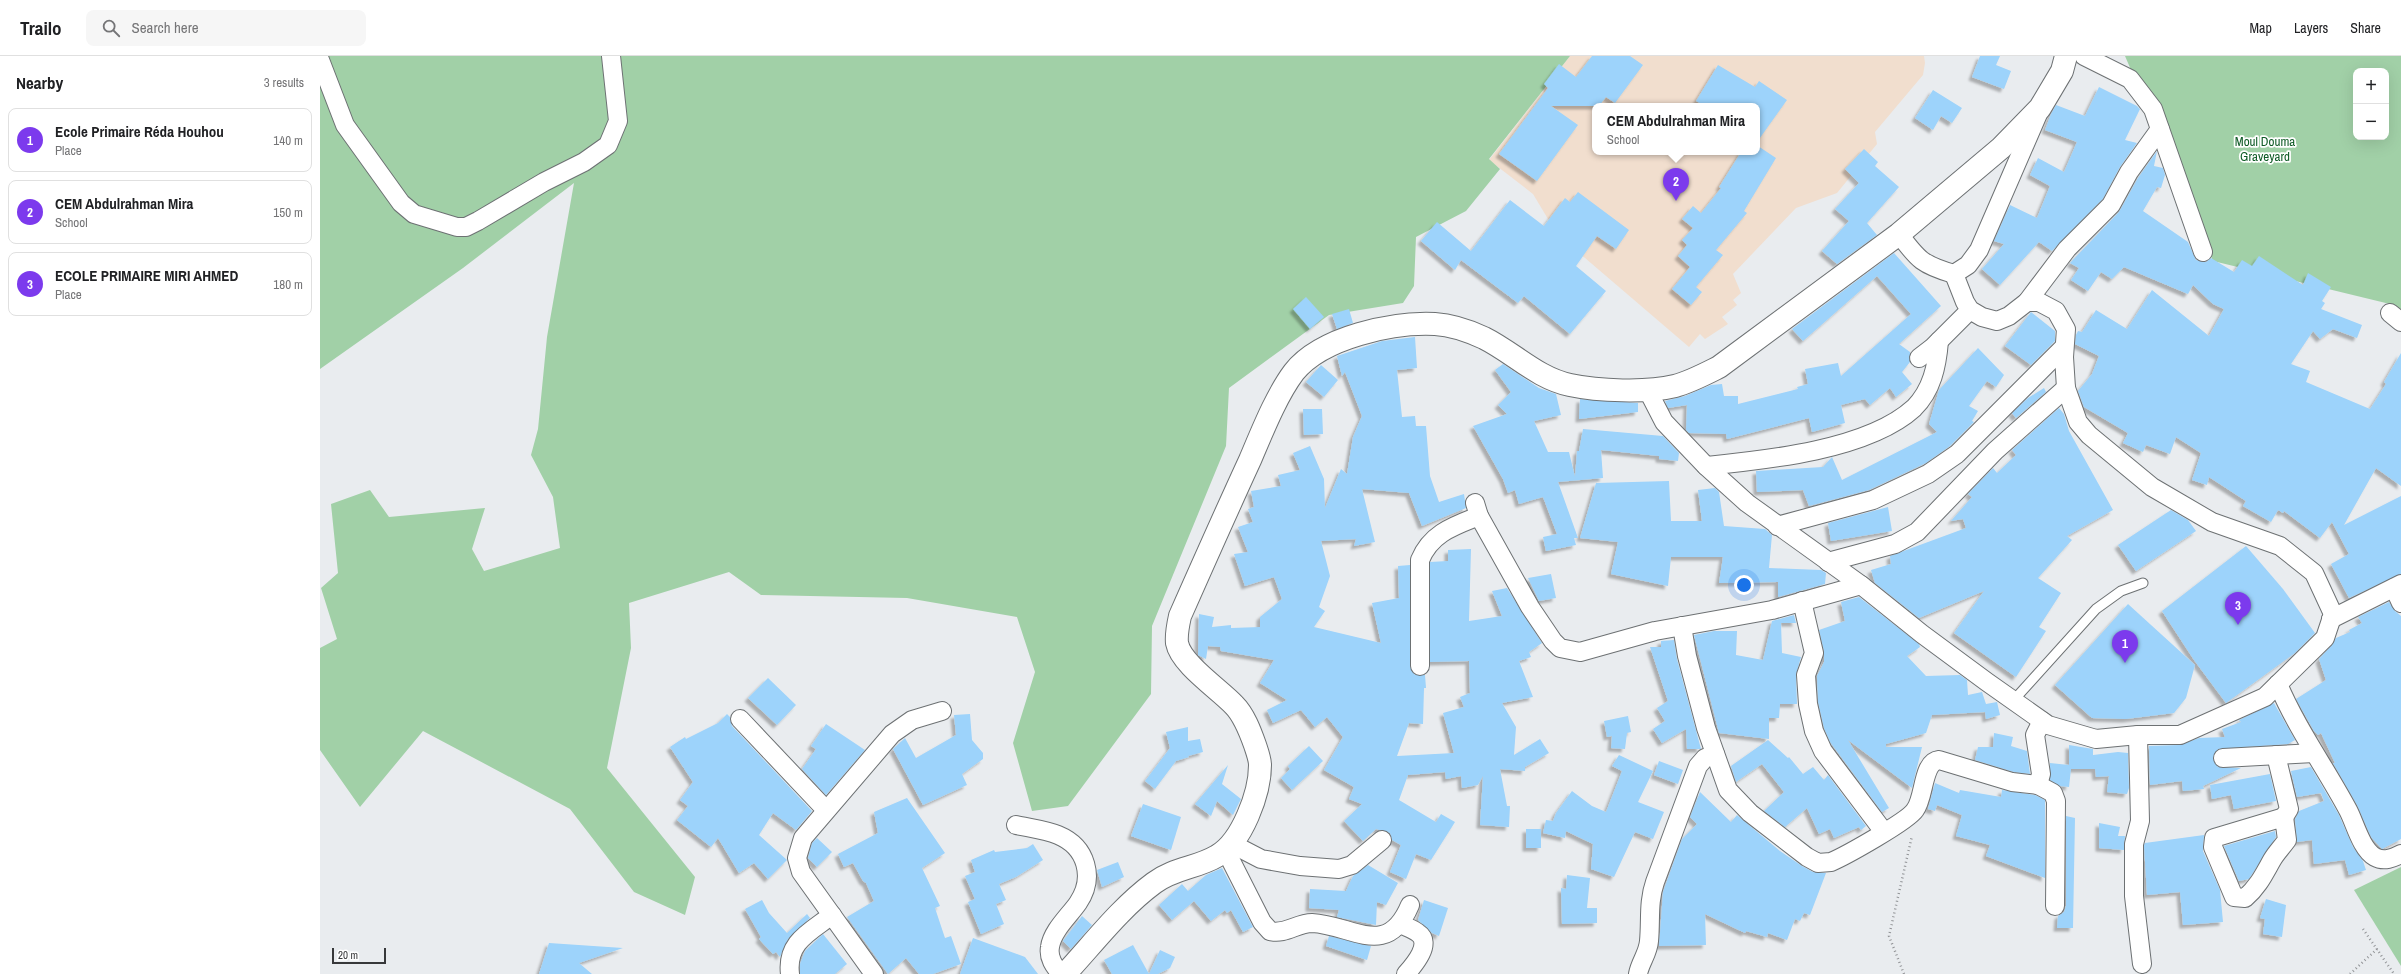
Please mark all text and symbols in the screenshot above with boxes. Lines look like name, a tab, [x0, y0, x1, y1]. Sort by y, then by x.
search box	[86, 10, 366, 46]
text: Trailo	[20, 15, 62, 41]
icon: search	[100, 17, 122, 39]
text: Search here	[132, 17, 199, 38]
text: Map	[2250, 19, 2272, 37]
text: Layers	[2294, 19, 2328, 37]
text: Share	[2350, 19, 2381, 37]
map controls	[2353, 68, 2389, 140]
button: +	[2353, 68, 2389, 104]
text: Nearby	[16, 71, 63, 94]
text: 3 results	[264, 74, 304, 91]
popup	[1592, 103, 1760, 155]
button: −	[2353, 104, 2389, 140]
text: CEM Abdulrahman Mira	[1607, 110, 1745, 131]
text: Ecole Primaire Réda Houhou	[55, 121, 224, 142]
text: School	[1607, 131, 1639, 148]
text: 1	[27, 132, 33, 149]
text: 140 m	[273, 132, 303, 149]
park label: Moul Douma Graveyard	[2235, 133, 2295, 165]
text: Place	[55, 142, 82, 159]
pin: 2	[1663, 168, 1689, 201]
text: CEM Abdulrahman Mira	[55, 193, 193, 214]
text: 2	[27, 204, 33, 221]
text: 150 m	[273, 204, 303, 221]
text: School	[55, 214, 88, 231]
text: ECOLE PRIMAIRE MIRI AHMED	[55, 265, 238, 286]
text: 3	[27, 276, 33, 293]
text: 180 m	[273, 276, 303, 293]
text: Place	[55, 286, 82, 303]
your location	[1734, 575, 1754, 595]
pin: 3	[2225, 592, 2251, 625]
pin: 1	[2112, 630, 2138, 663]
scale bar	[332, 946, 386, 965]
text: 20 m	[338, 948, 358, 962]

